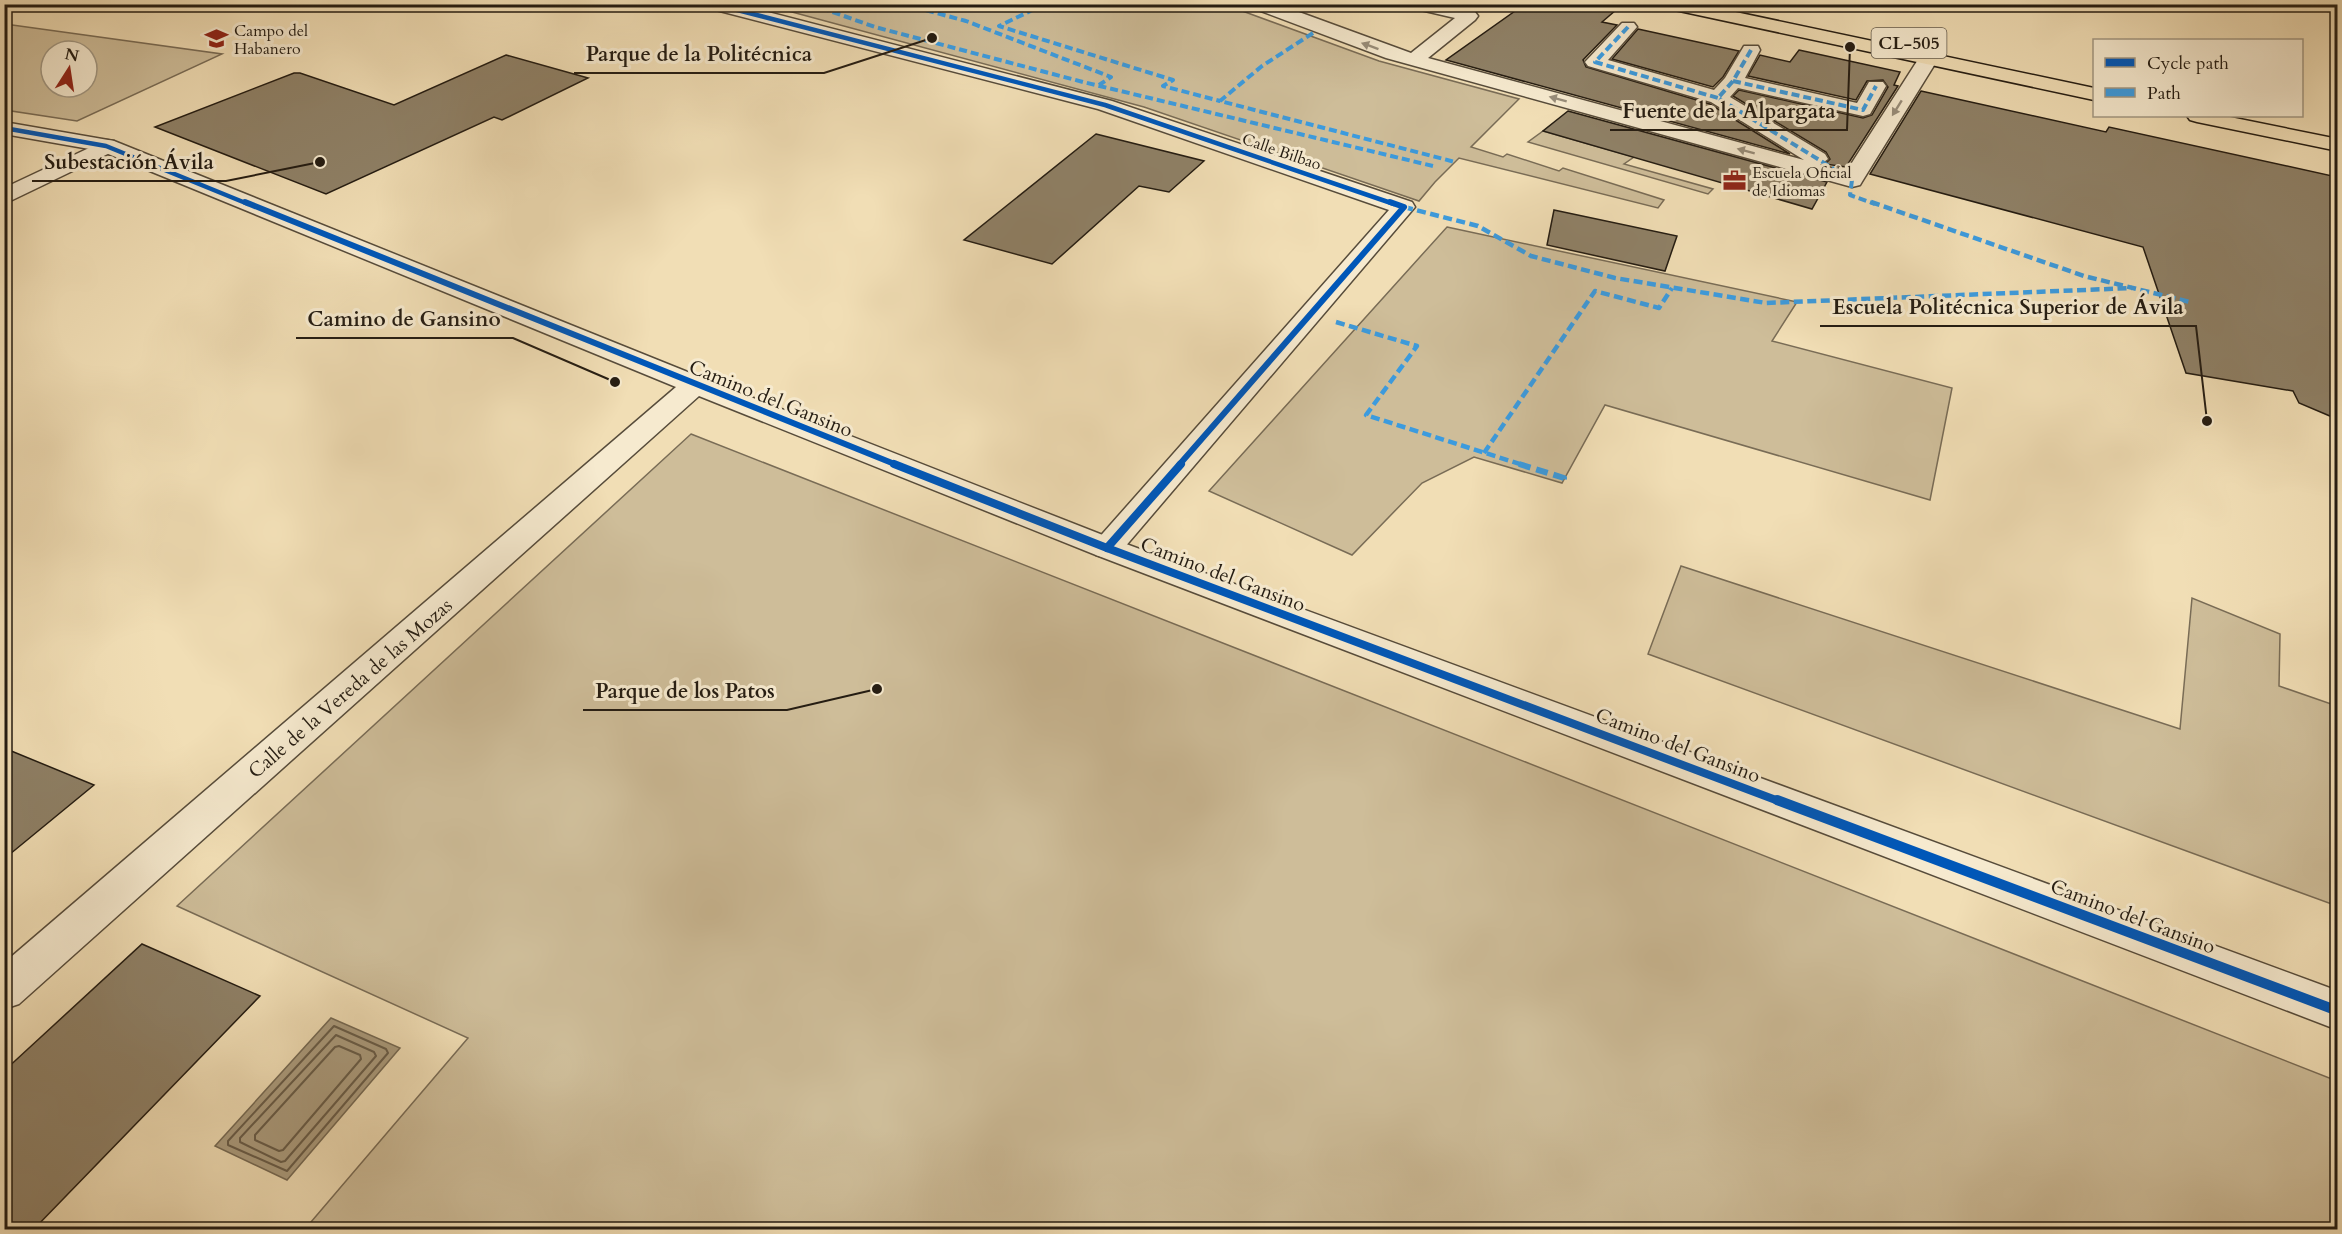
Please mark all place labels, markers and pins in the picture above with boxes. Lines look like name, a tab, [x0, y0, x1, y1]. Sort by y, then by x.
place label: Campo del Habanero	[234, 20, 308, 60]
school or university icon: Campo del Habanero	[203, 26, 229, 52]
callout: Parque de la Politécnica	[574, 34, 824, 73]
callout: Fuente de la Alpargata	[1610, 91, 1847, 130]
callout: Subestación Ávila	[32, 142, 226, 181]
place label: Escuela Oficial de Idiomas	[1752, 162, 1851, 202]
office icon: Escuela Oficial de Idiomas	[1721, 168, 1747, 194]
callout: Escuela Politécnica Superior de Ávila	[1820, 287, 2196, 326]
callout: Camino de Gansino	[296, 299, 513, 338]
callout: Parque de los Patos	[583, 671, 787, 710]

